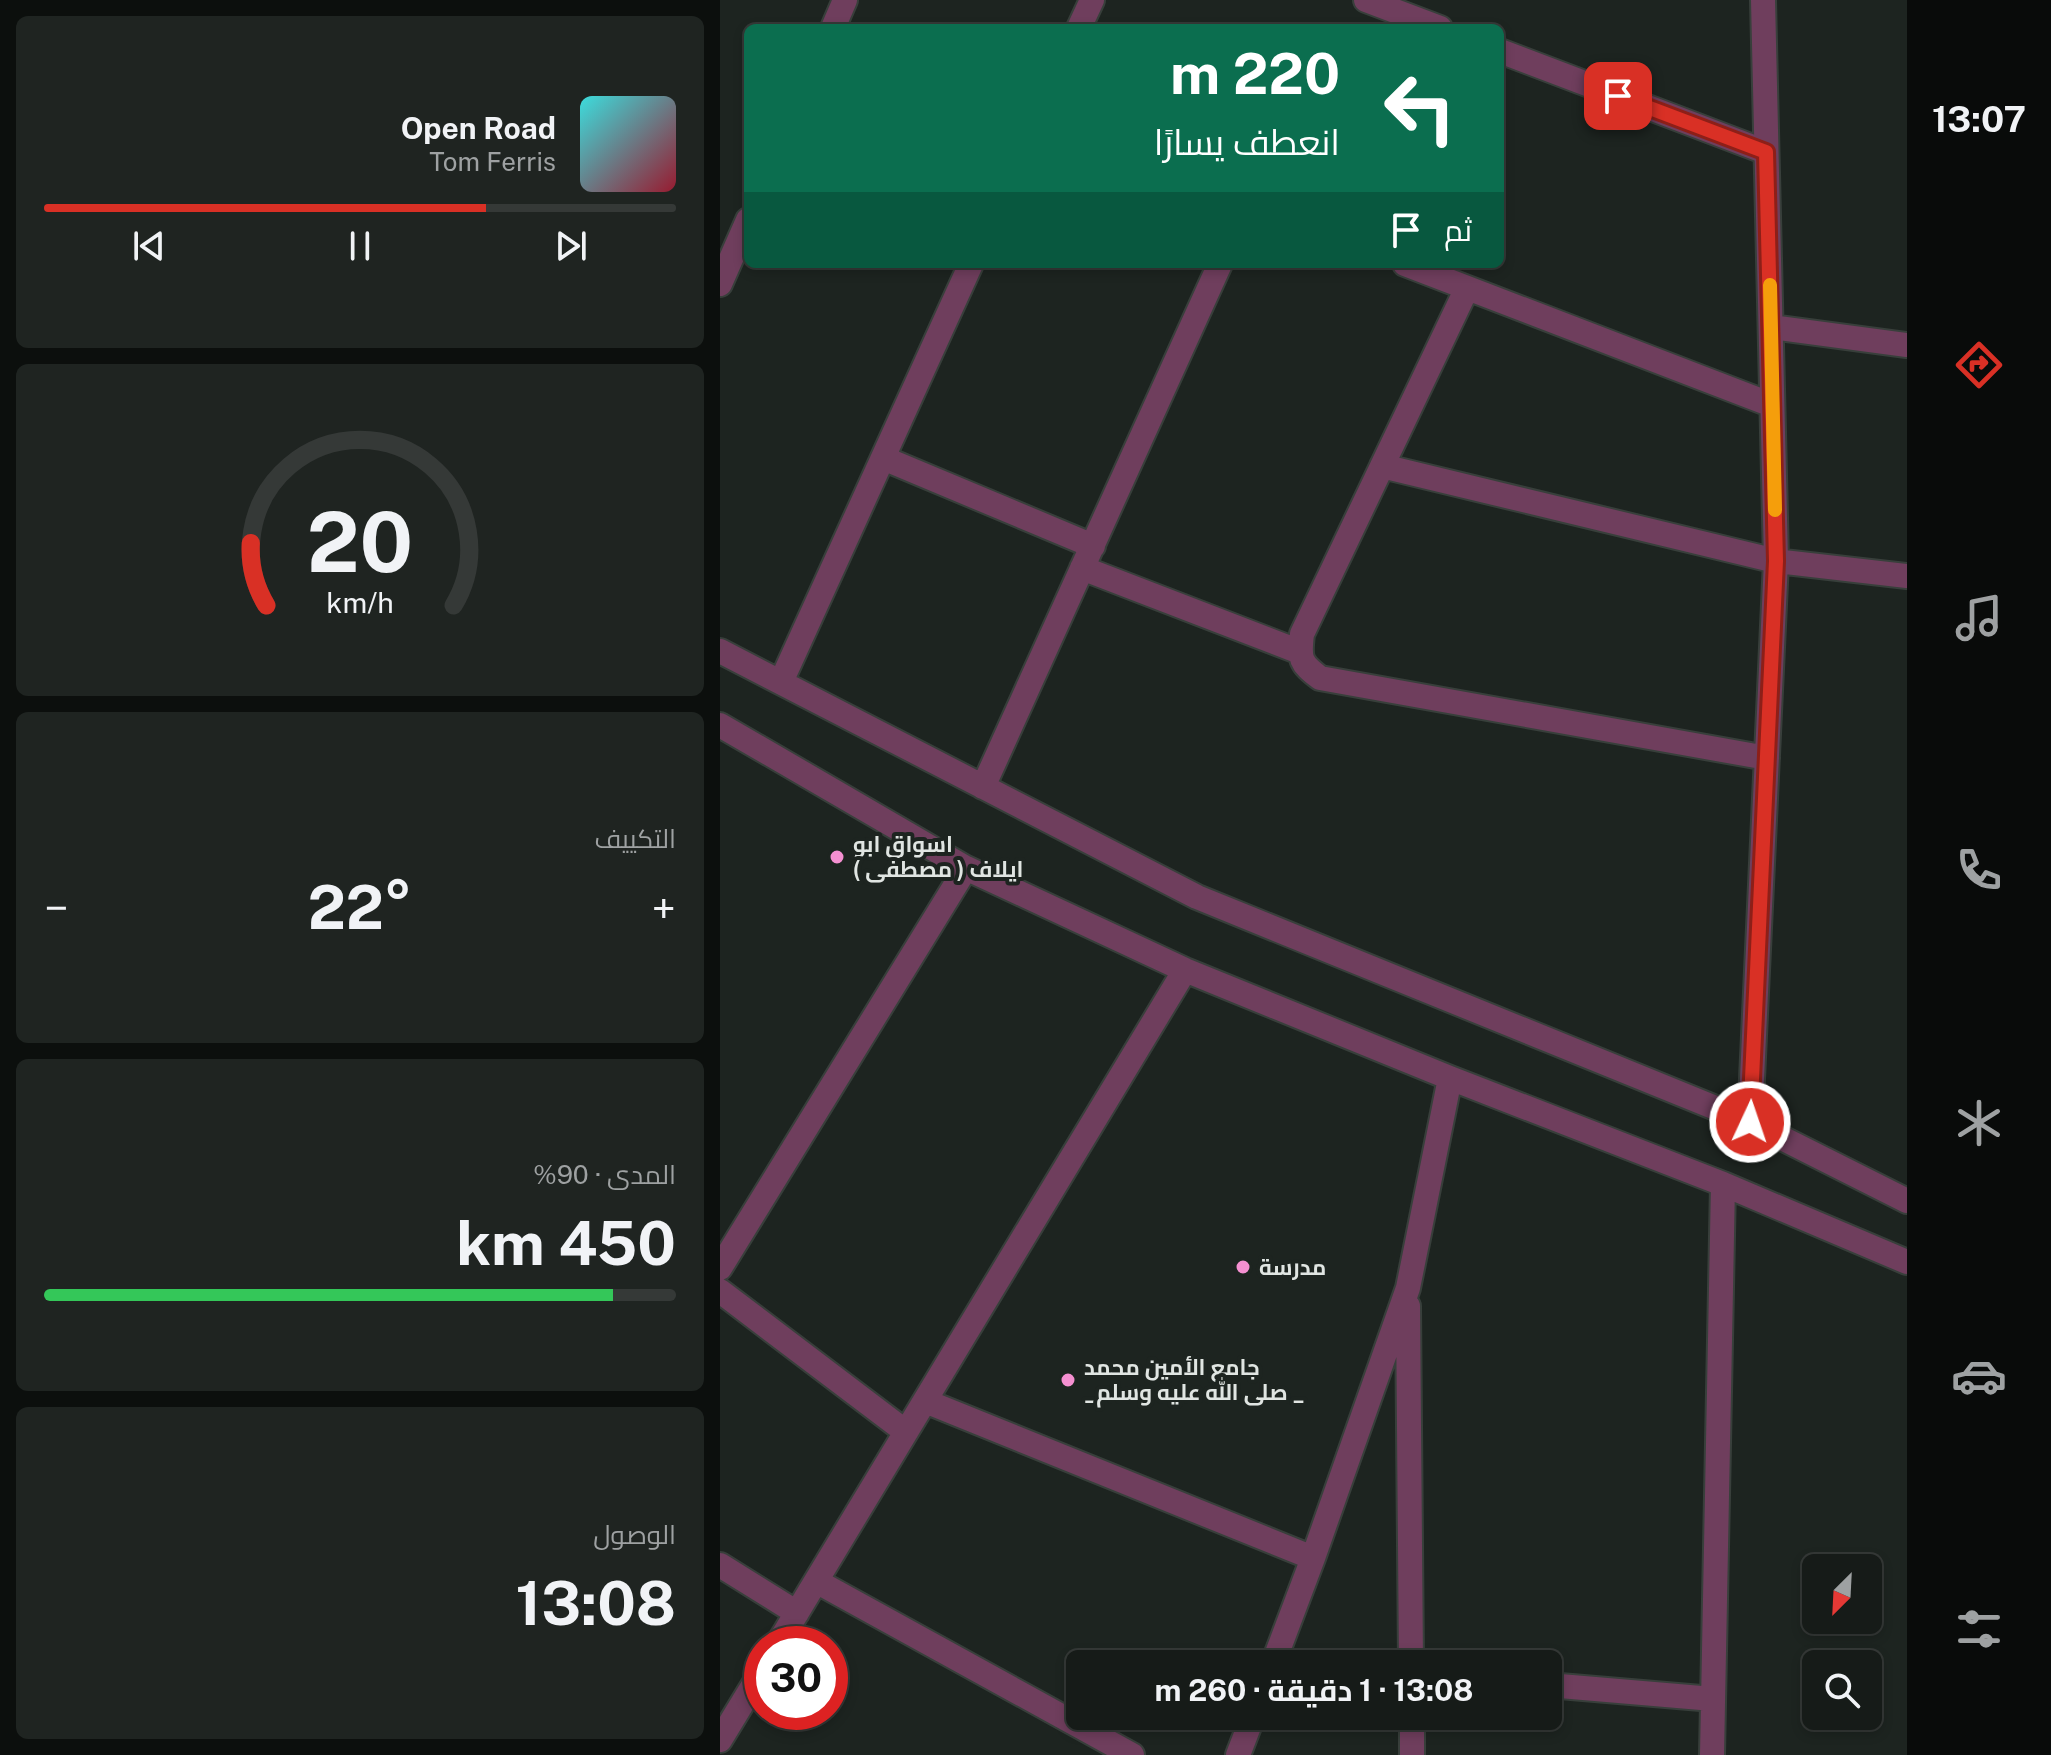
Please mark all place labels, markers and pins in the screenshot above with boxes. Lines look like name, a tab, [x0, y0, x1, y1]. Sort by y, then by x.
pin	[1584, 62, 1652, 130]
place label: اسواق ابو ايلاف ( مصطفى )	[853, 831, 1023, 883]
marker: اسواق ابو ايلاف ( مصطفى )	[828, 848, 846, 866]
place label: مدرسة	[1259, 1254, 1326, 1280]
marker: مدرسة	[1234, 1258, 1252, 1276]
place label: جامع الأمين محمد _صلى الله عليه وسلم _	[1084, 1354, 1305, 1408]
marker: جامع الأمين محمد _صلى الله عليه وسلم _	[1059, 1371, 1077, 1389]

